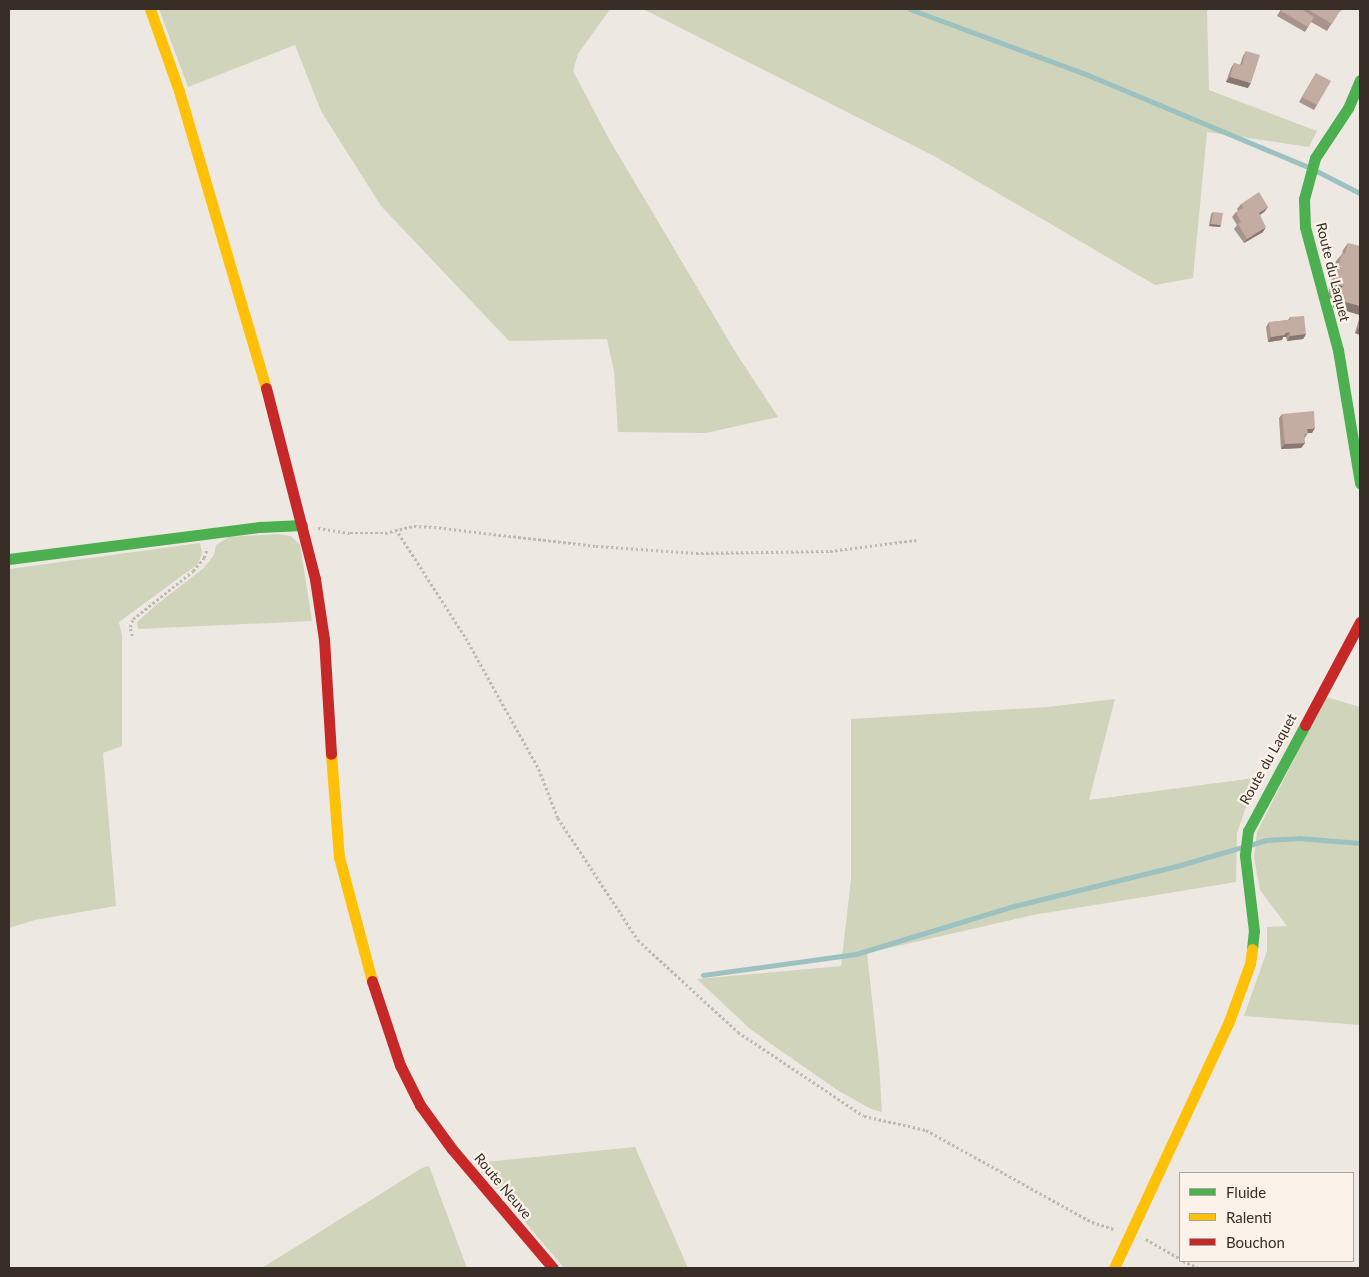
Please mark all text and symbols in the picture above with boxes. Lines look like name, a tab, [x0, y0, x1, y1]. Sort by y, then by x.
street label: Route du Laquet	[1313, 221, 1353, 323]
street label: Route du Laquet	[1236, 711, 1300, 807]
street label: Route Neuve	[471, 1150, 535, 1222]
legend	[1179, 1172, 1354, 1262]
text: Fluide	[1226, 1183, 1266, 1201]
text: Ralenti	[1226, 1208, 1272, 1226]
text: Bouchon	[1226, 1233, 1285, 1251]

